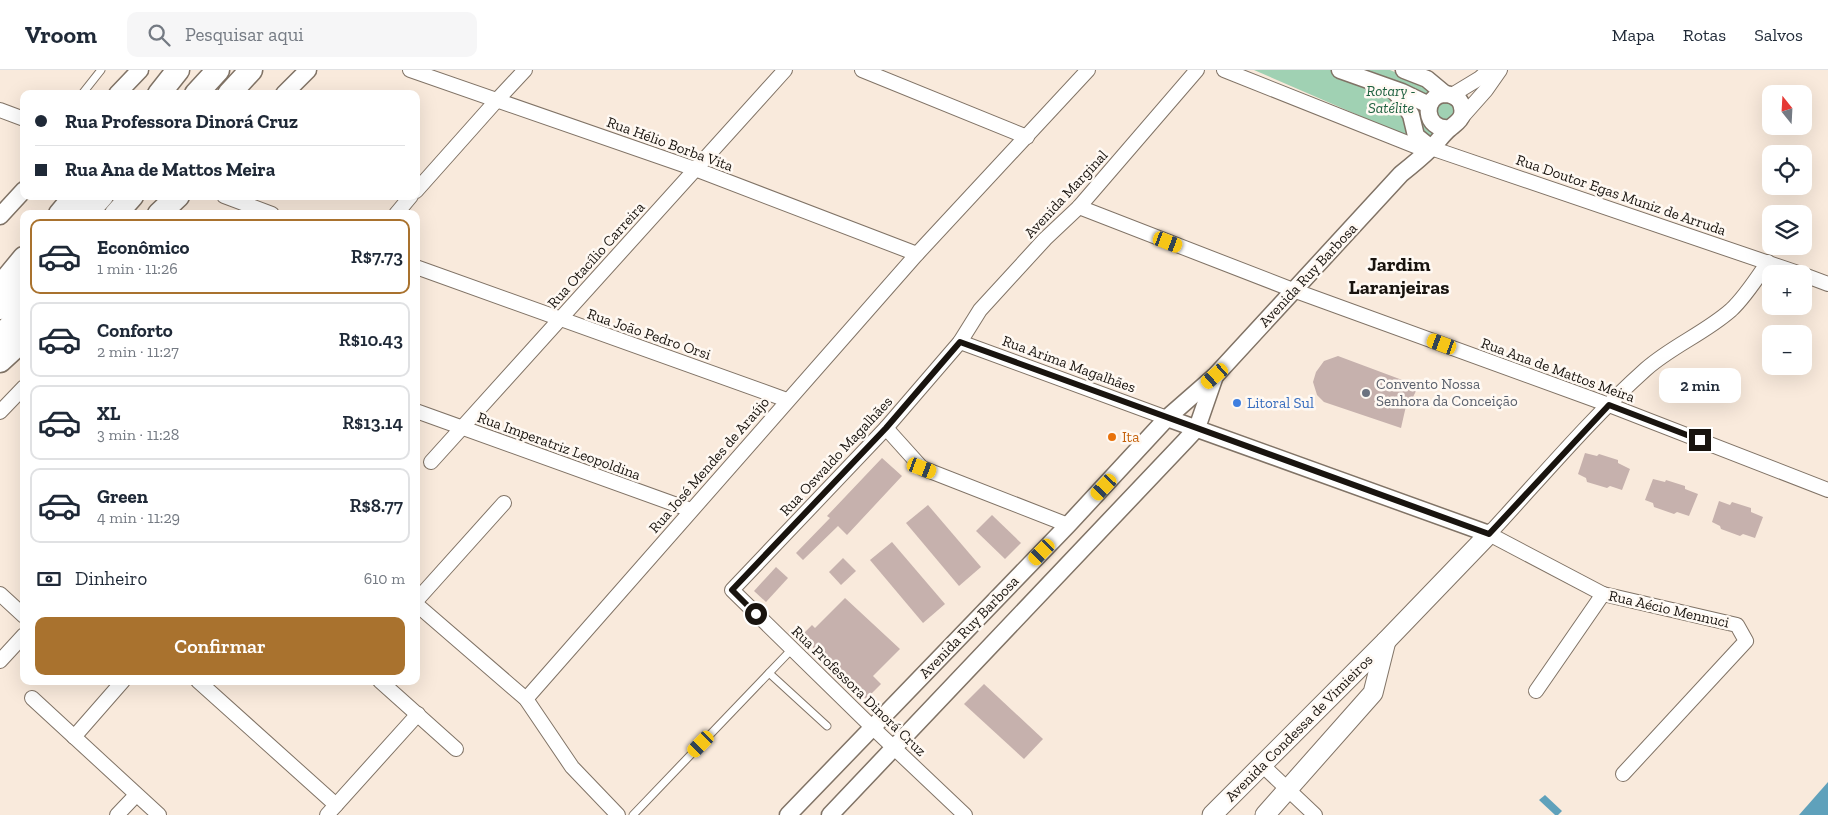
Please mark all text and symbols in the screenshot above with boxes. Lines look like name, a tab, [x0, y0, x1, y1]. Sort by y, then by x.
search box	[127, 12, 477, 57]
text: Vroom	[25, 20, 97, 49]
icon: search	[145, 21, 173, 49]
text: Pesquisar aqui	[185, 23, 304, 46]
text: Mapa	[1612, 24, 1655, 46]
text: Rotas	[1683, 24, 1726, 46]
text: Salvos	[1754, 24, 1803, 46]
park label: Rotary - Satélite	[1366, 82, 1416, 117]
north arrow	[1762, 85, 1812, 135]
map controls	[1762, 85, 1812, 375]
text: Rua Professora Dinorá Cruz	[65, 110, 298, 133]
street label: Rua Hélio Borba Vita	[604, 113, 736, 175]
button: locate	[1762, 145, 1812, 195]
street label: Avenida Marginal	[1021, 146, 1111, 242]
street label: Rua Doutor Egas Muniz de Arruda	[1514, 151, 1728, 239]
text: Rua Ana de Mattos Meira	[65, 158, 275, 181]
street label: Rua Otacílio Carreira	[544, 198, 648, 312]
button: layers	[1762, 205, 1812, 255]
street label: Avenida Ruy Barbosa	[1255, 219, 1361, 331]
car	[1151, 230, 1184, 254]
icon: car	[37, 234, 82, 279]
text: Econômico	[97, 236, 190, 259]
text: R$7.73	[351, 245, 403, 268]
district label: Jardim Laranjeiras	[1348, 252, 1450, 299]
text: 1 min · 11:26	[97, 259, 178, 278]
button: +	[1762, 265, 1812, 315]
street label: Rua João Pedro Orsi	[585, 304, 713, 364]
icon: car	[37, 317, 82, 362]
text: Conforto	[97, 319, 173, 342]
button: −	[1762, 325, 1812, 375]
text: R$10.43	[339, 328, 403, 351]
street label: Rua Arima Magalhães	[1000, 331, 1138, 397]
car	[1425, 332, 1458, 356]
street label: Rua Ana de Mattos Meira	[1479, 334, 1637, 406]
text: 2 min · 11:27	[97, 342, 179, 361]
car	[1198, 360, 1231, 392]
callout: 2 min	[1659, 368, 1741, 402]
place label: Convento Nossa Senhora da Conceição	[1376, 375, 1518, 410]
text: 2 min	[1680, 376, 1720, 395]
marker: Convento Nossa Senhora da Conceição	[1360, 387, 1372, 399]
street label: Rua Oswaldo Magalhães	[776, 392, 896, 520]
street label: Rua José Mendes de Araújo	[645, 393, 773, 537]
place label: Litoral Sul	[1247, 394, 1314, 412]
marker: Litoral Sul	[1231, 397, 1243, 409]
icon: car	[37, 400, 82, 445]
text: XL	[97, 402, 120, 425]
street label: Rua Imperatriz Leopoldina	[475, 408, 643, 484]
text: R$13.14	[342, 411, 403, 434]
text: 3 min · 11:28	[97, 425, 179, 444]
place label: Ita	[1122, 428, 1139, 446]
route end	[1689, 429, 1711, 451]
marker: Ita	[1106, 431, 1118, 443]
car	[905, 456, 938, 480]
car	[1088, 471, 1119, 503]
icon: car	[37, 483, 82, 528]
text: Green	[97, 485, 148, 508]
text: R$8.77	[350, 494, 403, 517]
text: 4 min · 11:29	[97, 508, 180, 527]
car	[1026, 536, 1057, 568]
icon: cash	[35, 565, 63, 593]
text: Dinheiro	[75, 567, 147, 590]
text: 610 m	[364, 569, 405, 588]
street label: Avenida Ruy Barbosa	[915, 572, 1023, 682]
street label: Rua Aécio Mennuci	[1607, 586, 1731, 632]
route start	[745, 603, 767, 625]
button: Confirmar	[35, 617, 405, 675]
street label: Rua Professora Dinorá Cruz	[788, 622, 930, 760]
street label: Avenida Condessa de Vimieiros	[1222, 651, 1376, 805]
car	[685, 728, 716, 760]

